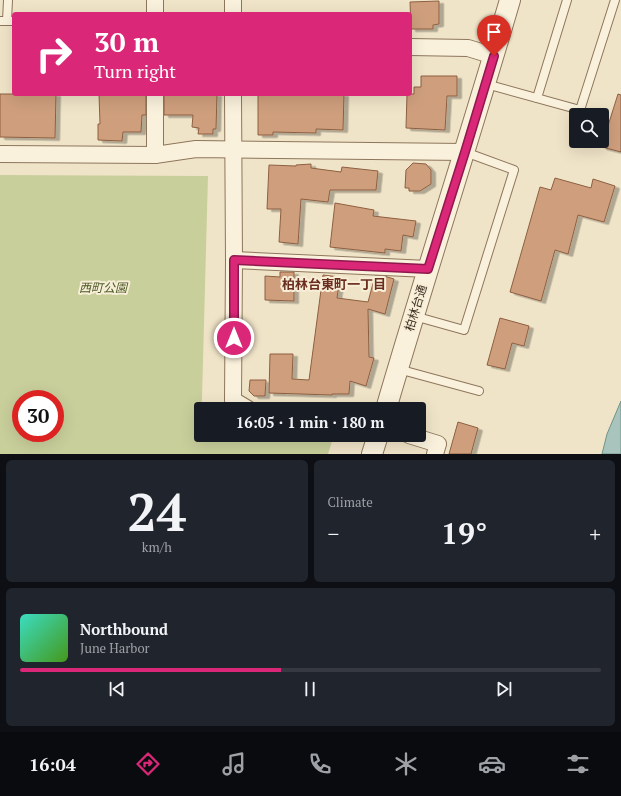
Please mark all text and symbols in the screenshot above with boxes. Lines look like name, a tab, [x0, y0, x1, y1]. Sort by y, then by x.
pin	[477, 15, 511, 56]
icon: arrive	[483, 21, 505, 43]
text: 30 m	[94, 23, 159, 60]
icon: right	[28, 28, 80, 80]
text: Turn right	[94, 59, 176, 83]
map controls	[569, 108, 609, 148]
button: search	[569, 108, 609, 148]
district label: 柏林台東町一丁目	[282, 275, 386, 293]
park label: 西町公園	[79, 280, 129, 295]
street label: 柏林台通	[401, 283, 430, 333]
position arrow	[213, 317, 255, 359]
speed limit sign: 30	[12, 390, 64, 442]
text: 16:05 · 1 min · 180 m	[236, 412, 384, 432]
text: 24	[127, 477, 186, 546]
text: Climate	[328, 493, 373, 511]
text: 19°	[441, 513, 487, 553]
text: −	[328, 519, 339, 548]
text: +	[589, 519, 601, 548]
text: km/h	[142, 538, 172, 556]
text: Northbound	[80, 619, 168, 639]
text: June Harbor	[80, 639, 150, 657]
icon: previous	[106, 678, 128, 700]
icon: pause	[299, 678, 321, 700]
icon: next	[493, 678, 515, 700]
icon: directions	[134, 750, 162, 778]
icon: music	[220, 750, 248, 778]
icon: phone	[306, 750, 334, 778]
icon: climate	[392, 750, 420, 778]
icon: car	[478, 750, 506, 778]
icon: filters	[564, 750, 592, 778]
text: 16:04	[29, 752, 76, 776]

